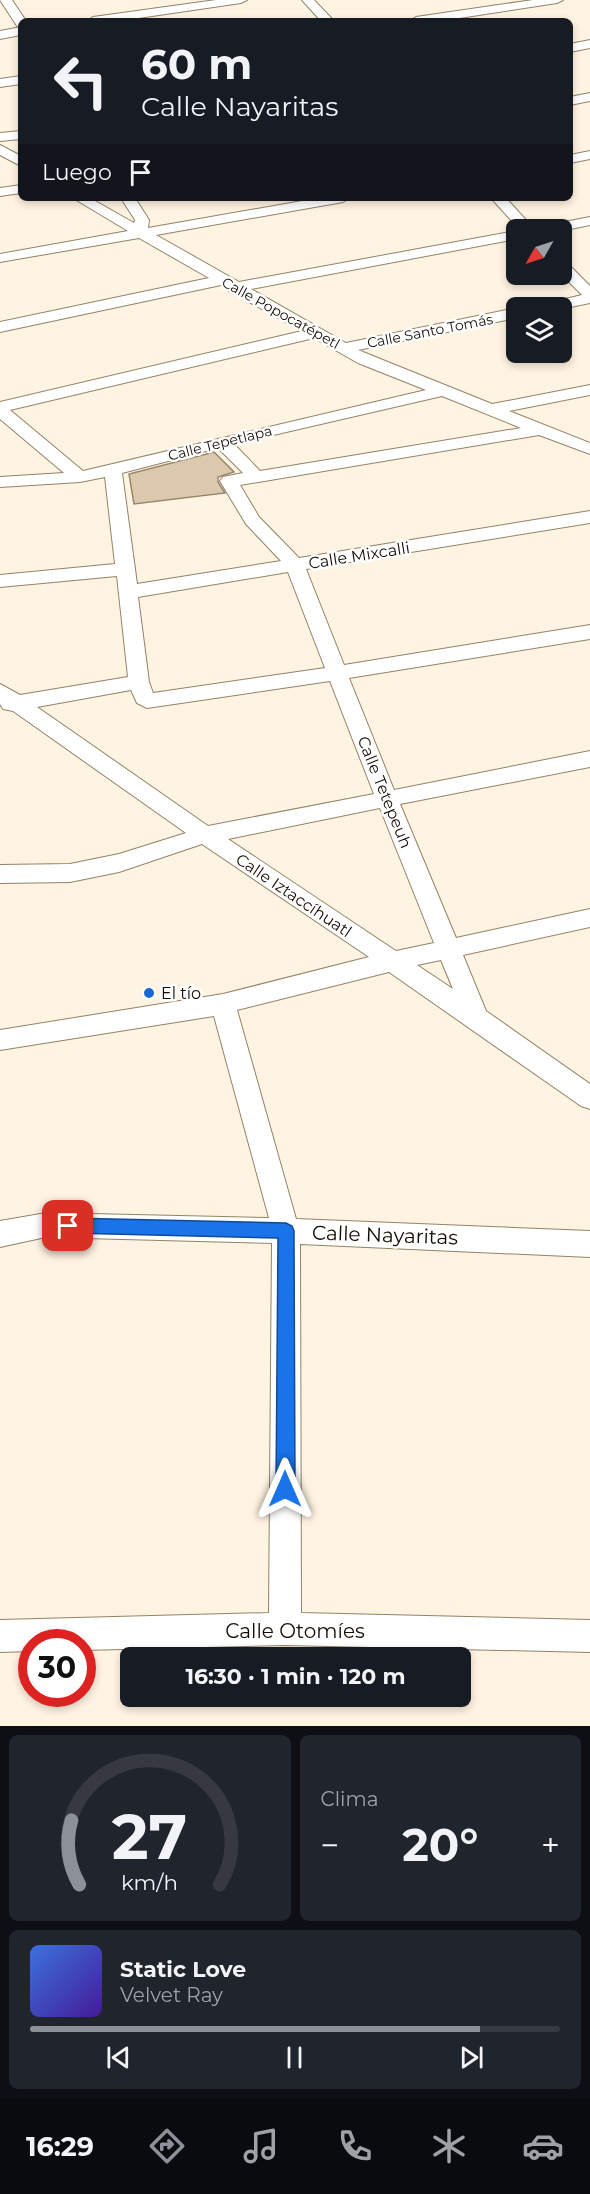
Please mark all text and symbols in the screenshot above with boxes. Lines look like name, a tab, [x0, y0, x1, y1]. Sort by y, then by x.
text: 60 m	[141, 38, 252, 90]
icon: left	[42, 42, 120, 120]
text: Calle Nayaritas	[141, 90, 338, 123]
icon: arrive	[124, 156, 157, 189]
text: Luego	[42, 159, 112, 186]
north arrow	[506, 219, 572, 285]
map controls	[506, 219, 572, 363]
street label: Calle Popocatépetl	[219, 273, 343, 353]
button: layers	[506, 297, 572, 363]
street label: Calle Santo Tomás	[365, 310, 495, 352]
street label: Calle Tepetlapa	[166, 421, 274, 465]
street label: Calle Mixcalli	[307, 538, 411, 573]
street label: Calle Tetepeuh	[353, 733, 416, 851]
street label: Calle Iztaccíhuatl	[232, 850, 355, 941]
place label: El tío	[161, 984, 201, 1003]
marker: El tío	[142, 986, 156, 1000]
pin	[42, 1200, 93, 1251]
icon: arrive	[51, 1209, 84, 1242]
street label: Calle Nayaritas	[312, 1220, 459, 1250]
position arrow	[253, 1457, 317, 1521]
street label: Calle Otomíes	[225, 1619, 365, 1643]
speed limit sign: 30	[18, 1629, 96, 1707]
text: 16:30 · 1 min · 120 m	[185, 1663, 406, 1690]
text: Clima	[321, 1787, 378, 1811]
text: 27	[112, 1799, 187, 1875]
text: 20°	[402, 1817, 478, 1872]
text: −	[321, 1825, 339, 1865]
text: +	[541, 1825, 560, 1865]
text: km/h	[121, 1869, 178, 1895]
text: Static Love	[120, 1956, 246, 1983]
text: Velvet Ray	[120, 1983, 223, 2007]
icon: previous	[102, 2041, 135, 2074]
icon: pause	[278, 2041, 311, 2074]
icon: next	[455, 2041, 488, 2074]
icon: directions	[146, 2125, 188, 2167]
icon: music	[240, 2125, 282, 2167]
icon: phone	[334, 2125, 376, 2167]
icon: climate	[428, 2125, 470, 2167]
icon: car	[522, 2125, 564, 2167]
text: 16:29	[26, 2130, 94, 2163]

